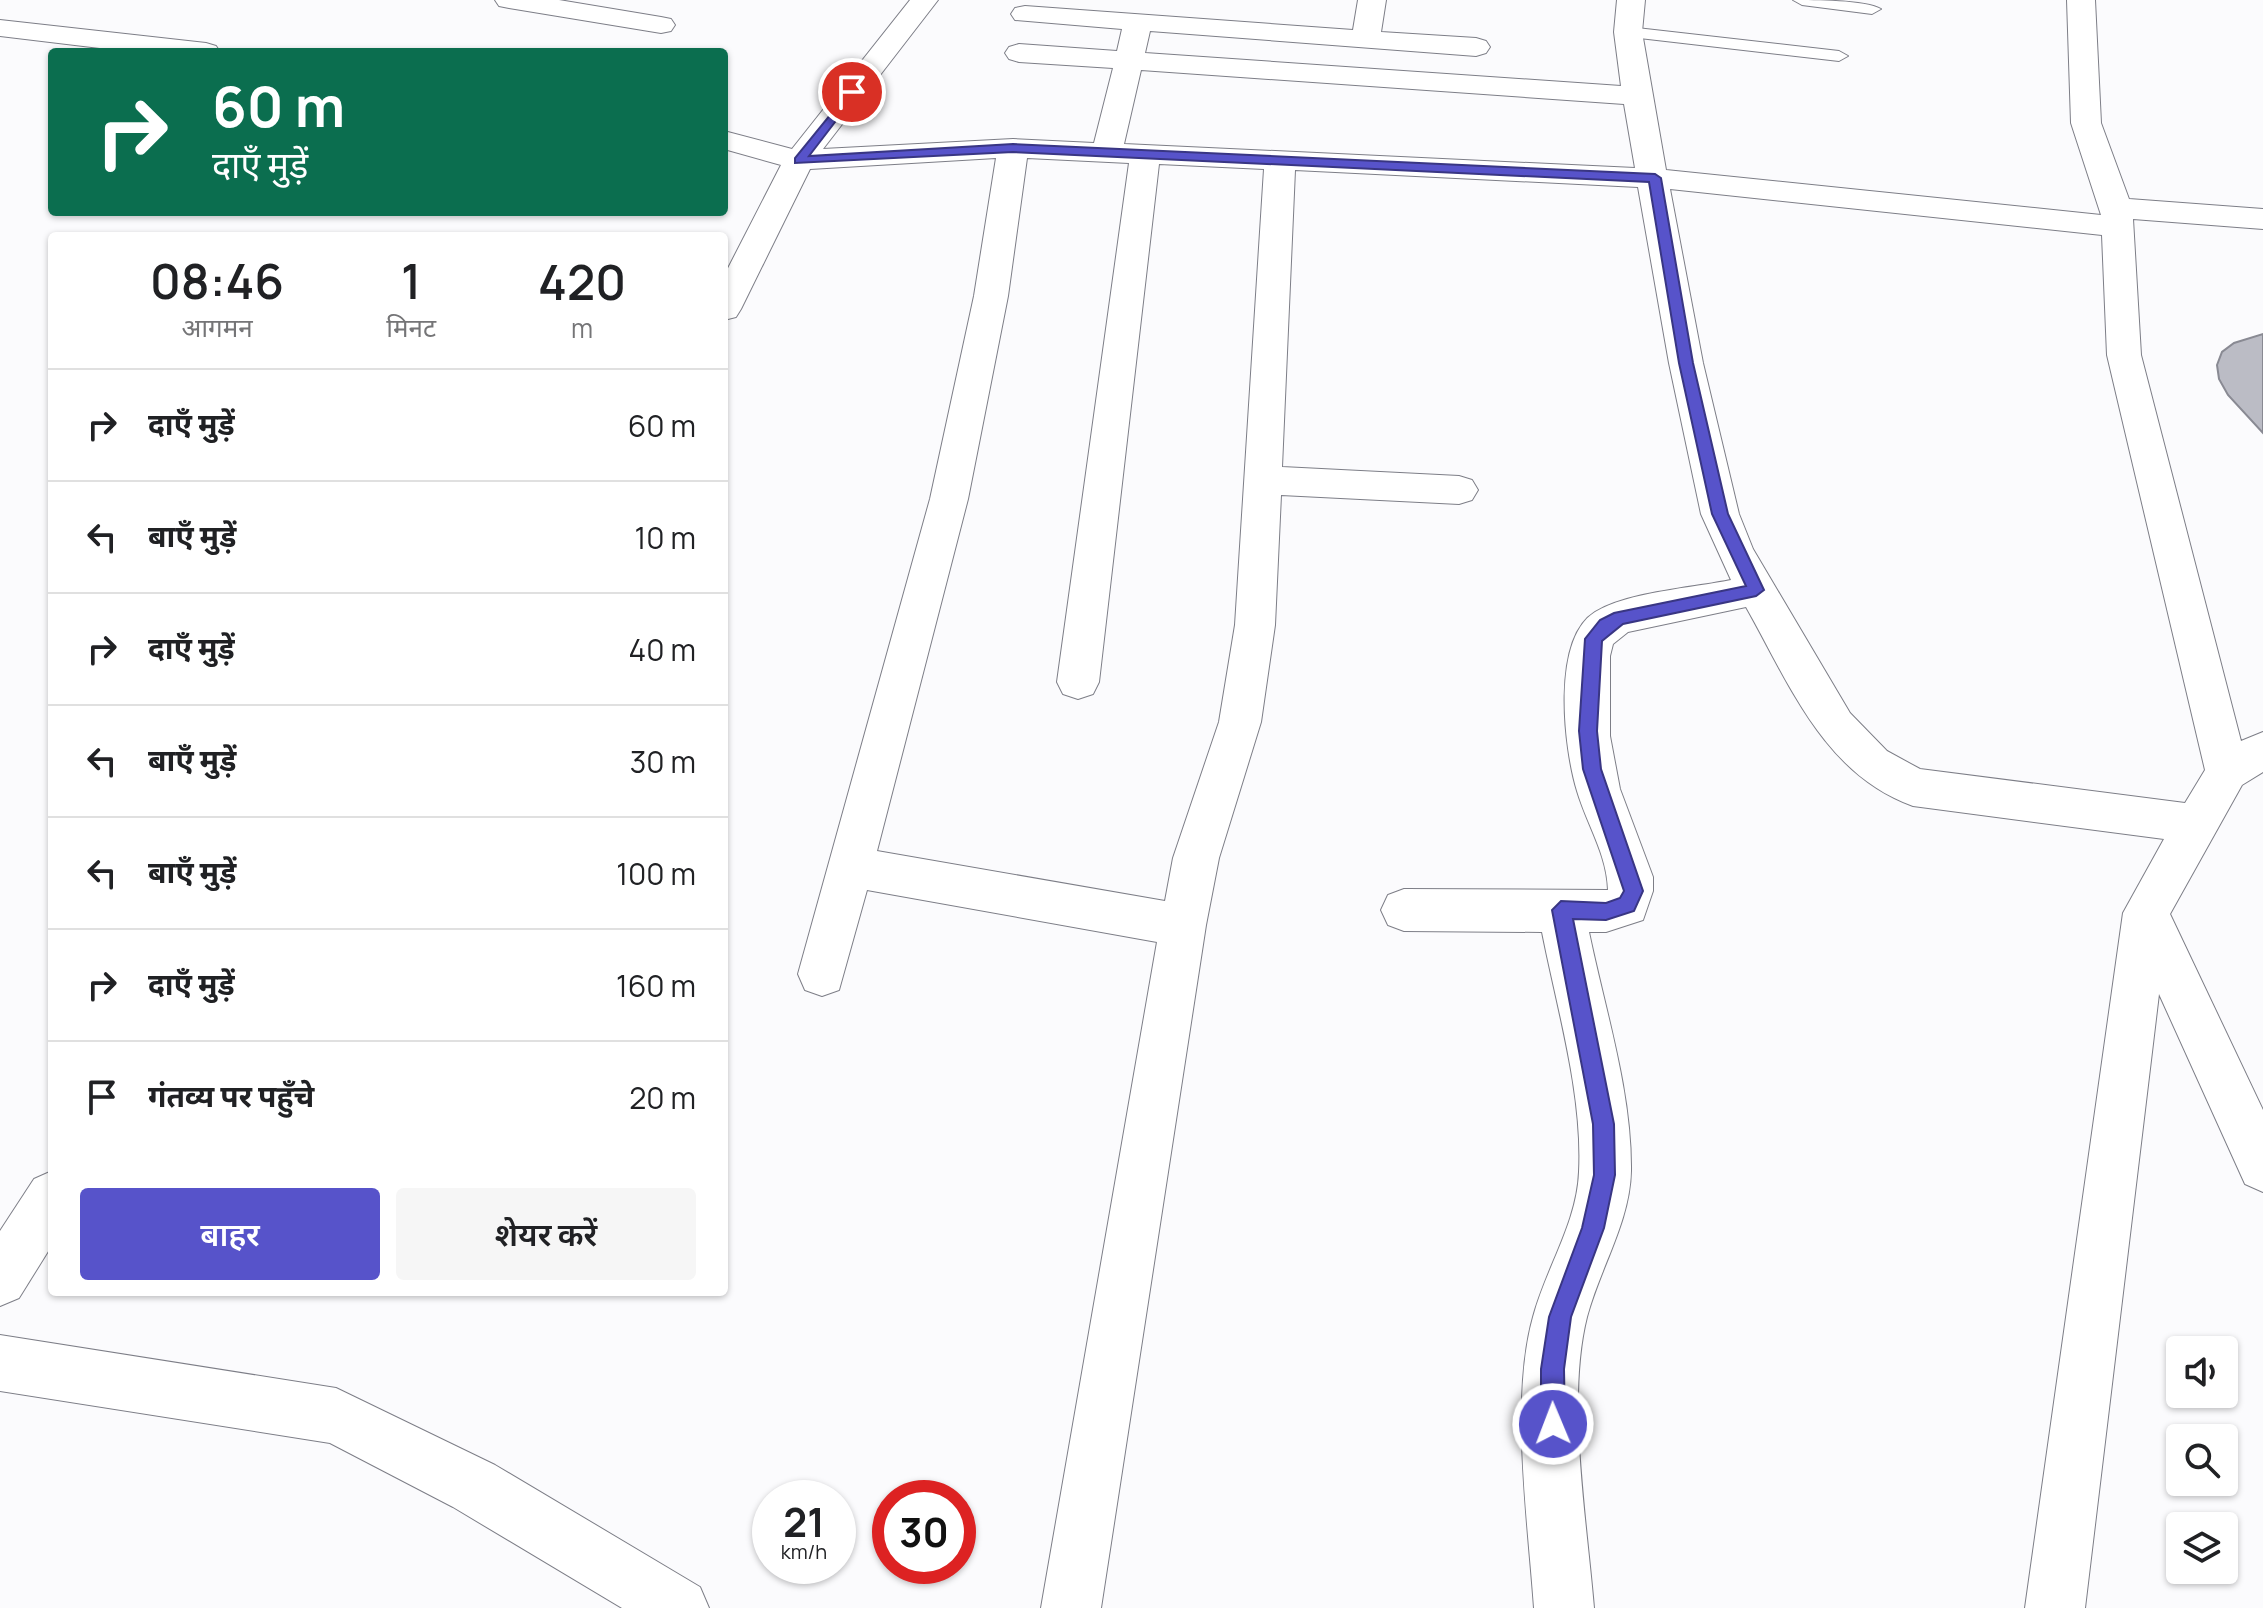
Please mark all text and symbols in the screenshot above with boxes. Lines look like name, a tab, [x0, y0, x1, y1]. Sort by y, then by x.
pin	[818, 58, 886, 126]
text: 60 m	[212, 67, 345, 144]
icon: arrive	[830, 70, 874, 114]
icon: right	[80, 80, 184, 184]
text: दाएँ मुड़ें	[212, 140, 308, 189]
text: 08:46	[150, 248, 284, 313]
text: 1	[401, 248, 421, 313]
text: 420	[538, 249, 626, 314]
text: आगमन	[182, 309, 253, 345]
text: मिनट	[386, 309, 436, 345]
text: m	[571, 310, 593, 346]
icon: right	[80, 403, 124, 447]
text: दाएँ मुड़ें	[148, 403, 235, 444]
text: 60 m	[628, 405, 696, 446]
icon: left	[80, 515, 124, 559]
text: बाएँ मुड़ें	[148, 515, 236, 556]
text: 10 m	[635, 517, 696, 558]
icon: right	[80, 627, 124, 671]
text: दाएँ मुड़ें	[148, 627, 235, 668]
text: 40 m	[629, 629, 696, 670]
icon: left	[80, 739, 124, 783]
text: बाएँ मुड़ें	[148, 739, 236, 780]
text: 30 m	[630, 741, 696, 782]
icon: left	[80, 851, 124, 895]
text: बाएँ मुड़ें	[148, 851, 236, 892]
text: 100 m	[616, 853, 696, 894]
icon: right	[80, 963, 124, 1007]
text: दाएँ मुड़ें	[148, 963, 235, 1004]
text: 160 m	[616, 965, 696, 1006]
icon: arrive	[80, 1075, 124, 1119]
text: गंतव्य पर पहुँचे	[148, 1075, 314, 1116]
text: 20 m	[629, 1077, 696, 1118]
button: बाहर	[80, 1188, 380, 1280]
button: शेयर करें	[396, 1188, 696, 1280]
map controls	[2166, 1336, 2238, 1584]
button: sound	[2166, 1336, 2238, 1408]
position arrow	[1511, 1382, 1595, 1466]
button: search	[2166, 1424, 2238, 1496]
speed limit sign: 30	[872, 1480, 976, 1584]
text: 21	[783, 1494, 825, 1549]
button: layers	[2166, 1512, 2238, 1584]
text: km/h	[781, 1538, 827, 1565]

